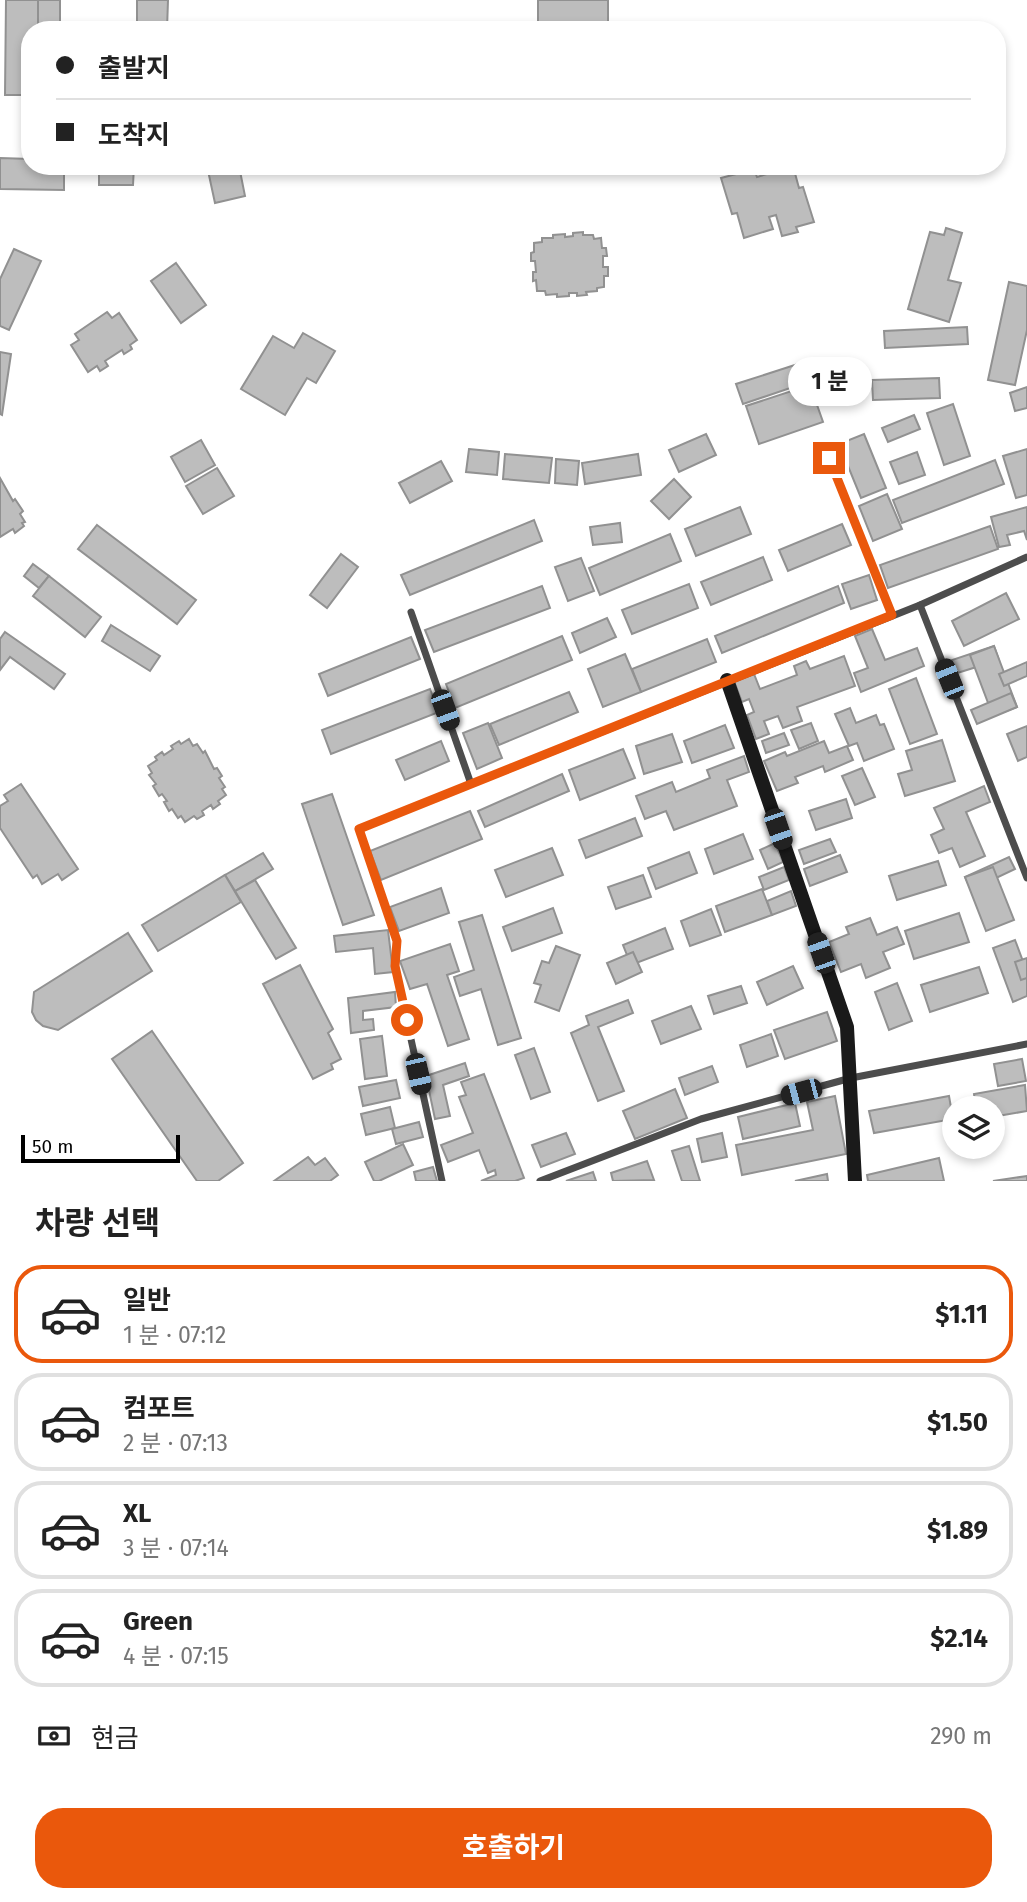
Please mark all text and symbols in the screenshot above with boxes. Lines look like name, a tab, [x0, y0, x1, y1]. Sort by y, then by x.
text: 출발지	[98, 53, 170, 84]
text: 도착지	[98, 120, 170, 151]
callout: 1 분	[787, 356, 871, 406]
text: 1 분	[811, 367, 849, 395]
route end	[813, 442, 845, 474]
car	[932, 656, 967, 702]
car	[428, 687, 463, 733]
car	[762, 806, 795, 852]
car	[805, 930, 838, 976]
route start	[391, 1004, 423, 1036]
car	[404, 1051, 433, 1097]
car	[778, 1076, 825, 1108]
map controls	[942, 1096, 1005, 1159]
button: layers	[942, 1096, 1005, 1159]
scale bar	[21, 1132, 180, 1164]
text: 50 m	[32, 1135, 73, 1158]
text: 차량 선택	[35, 1204, 160, 1242]
icon: car	[39, 1283, 102, 1346]
text: 일반	[123, 1285, 171, 1316]
text: $1.11	[935, 1299, 988, 1330]
text: 1 분 · 07:12	[123, 1321, 226, 1349]
icon: car	[39, 1391, 102, 1454]
text: 컴포트	[123, 1393, 195, 1424]
text: $1.50	[927, 1407, 988, 1438]
text: 2 분 · 07:13	[123, 1429, 228, 1457]
text: XL	[123, 1498, 151, 1529]
icon: car	[39, 1499, 102, 1562]
text: $1.89	[927, 1515, 988, 1546]
text: 3 분 · 07:14	[123, 1534, 229, 1562]
text: Green	[123, 1606, 193, 1637]
icon: car	[39, 1607, 102, 1670]
text: $2.14	[930, 1623, 988, 1654]
text: 4 분 · 07:15	[123, 1642, 229, 1670]
icon: cash	[35, 1717, 73, 1755]
text: 290 m	[930, 1722, 992, 1750]
text: 현금	[91, 1723, 139, 1754]
button: 호출하기	[35, 1808, 992, 1888]

